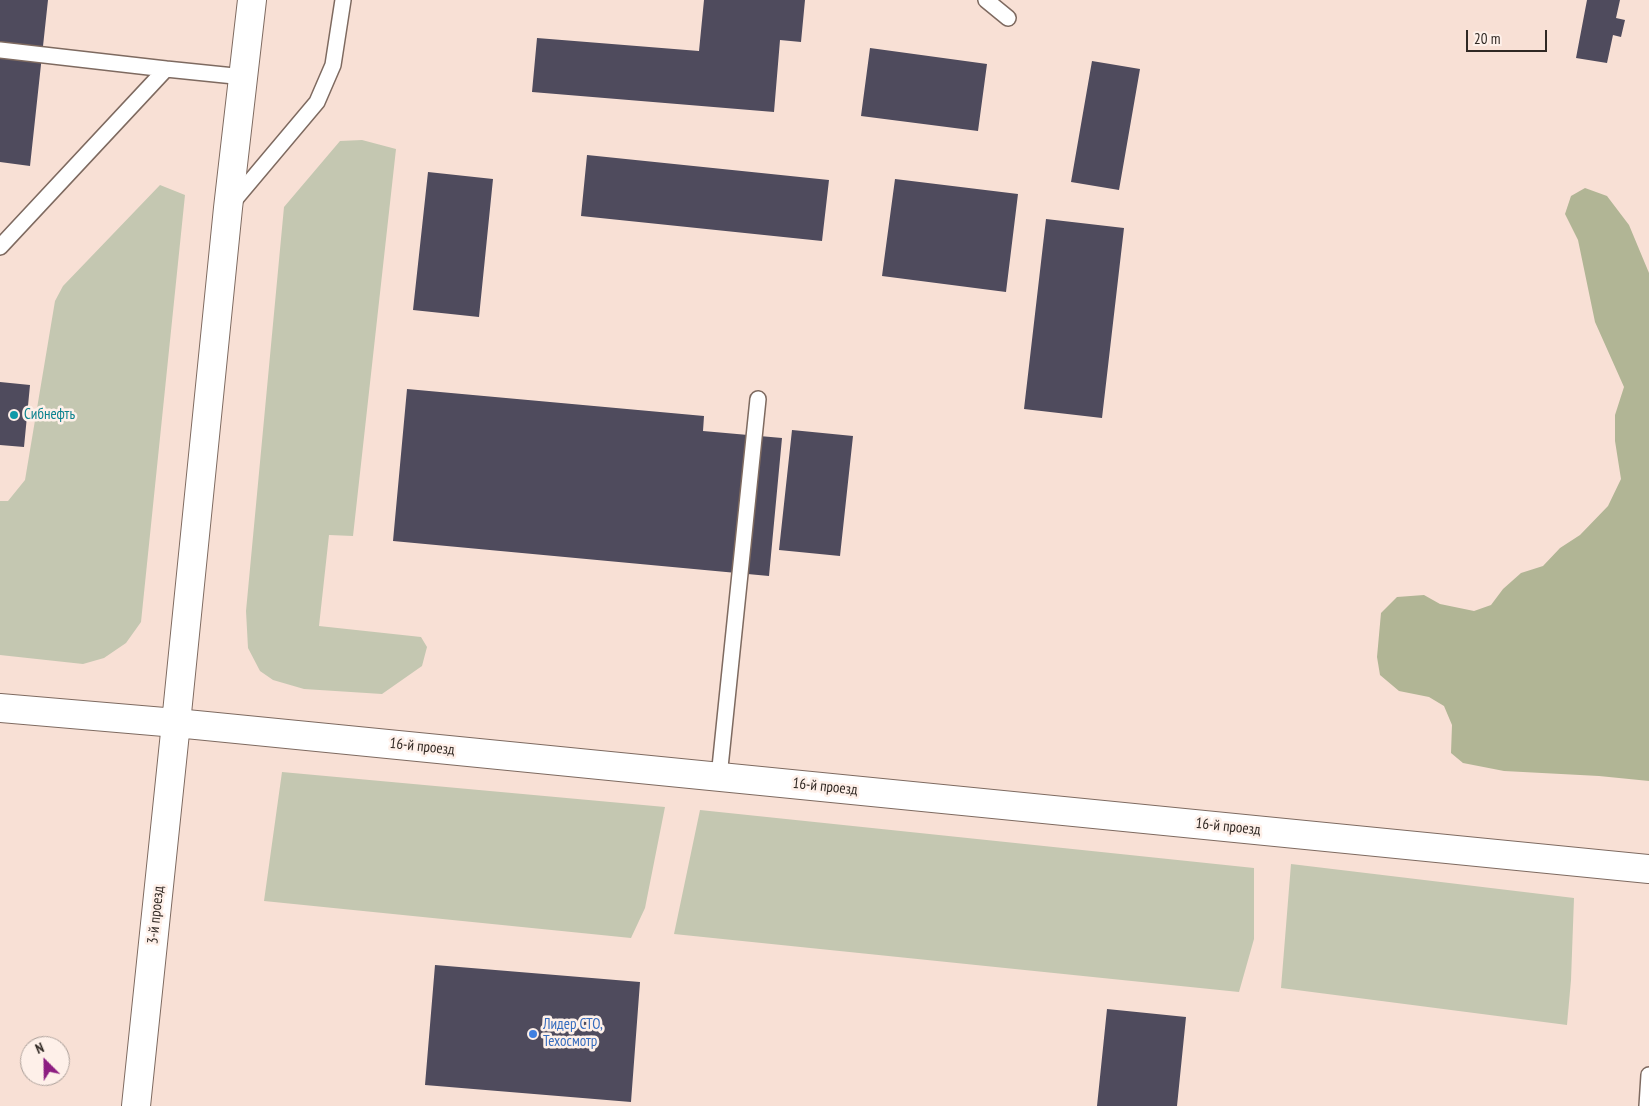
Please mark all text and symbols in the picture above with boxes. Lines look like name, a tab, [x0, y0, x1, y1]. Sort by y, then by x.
scale bar	[1469, 20, 1550, 52]
text: 20 m	[1474, 29, 1500, 48]
place label: Сибнефть	[24, 406, 75, 424]
marker: Сибнефть	[8, 409, 20, 421]
street label: 16-й проезд	[389, 735, 455, 759]
street label: 16-й проезд	[792, 775, 858, 799]
street label: 16-й проезд	[1195, 815, 1261, 839]
street label: 3-й проезд	[144, 885, 168, 945]
place label: Лидер СТО, Техосмотр	[543, 1016, 603, 1051]
marker: Лидер СТО, Техосмотр	[527, 1028, 539, 1040]
north arrow	[20, 1036, 70, 1086]
text: N	[33, 1038, 47, 1058]

